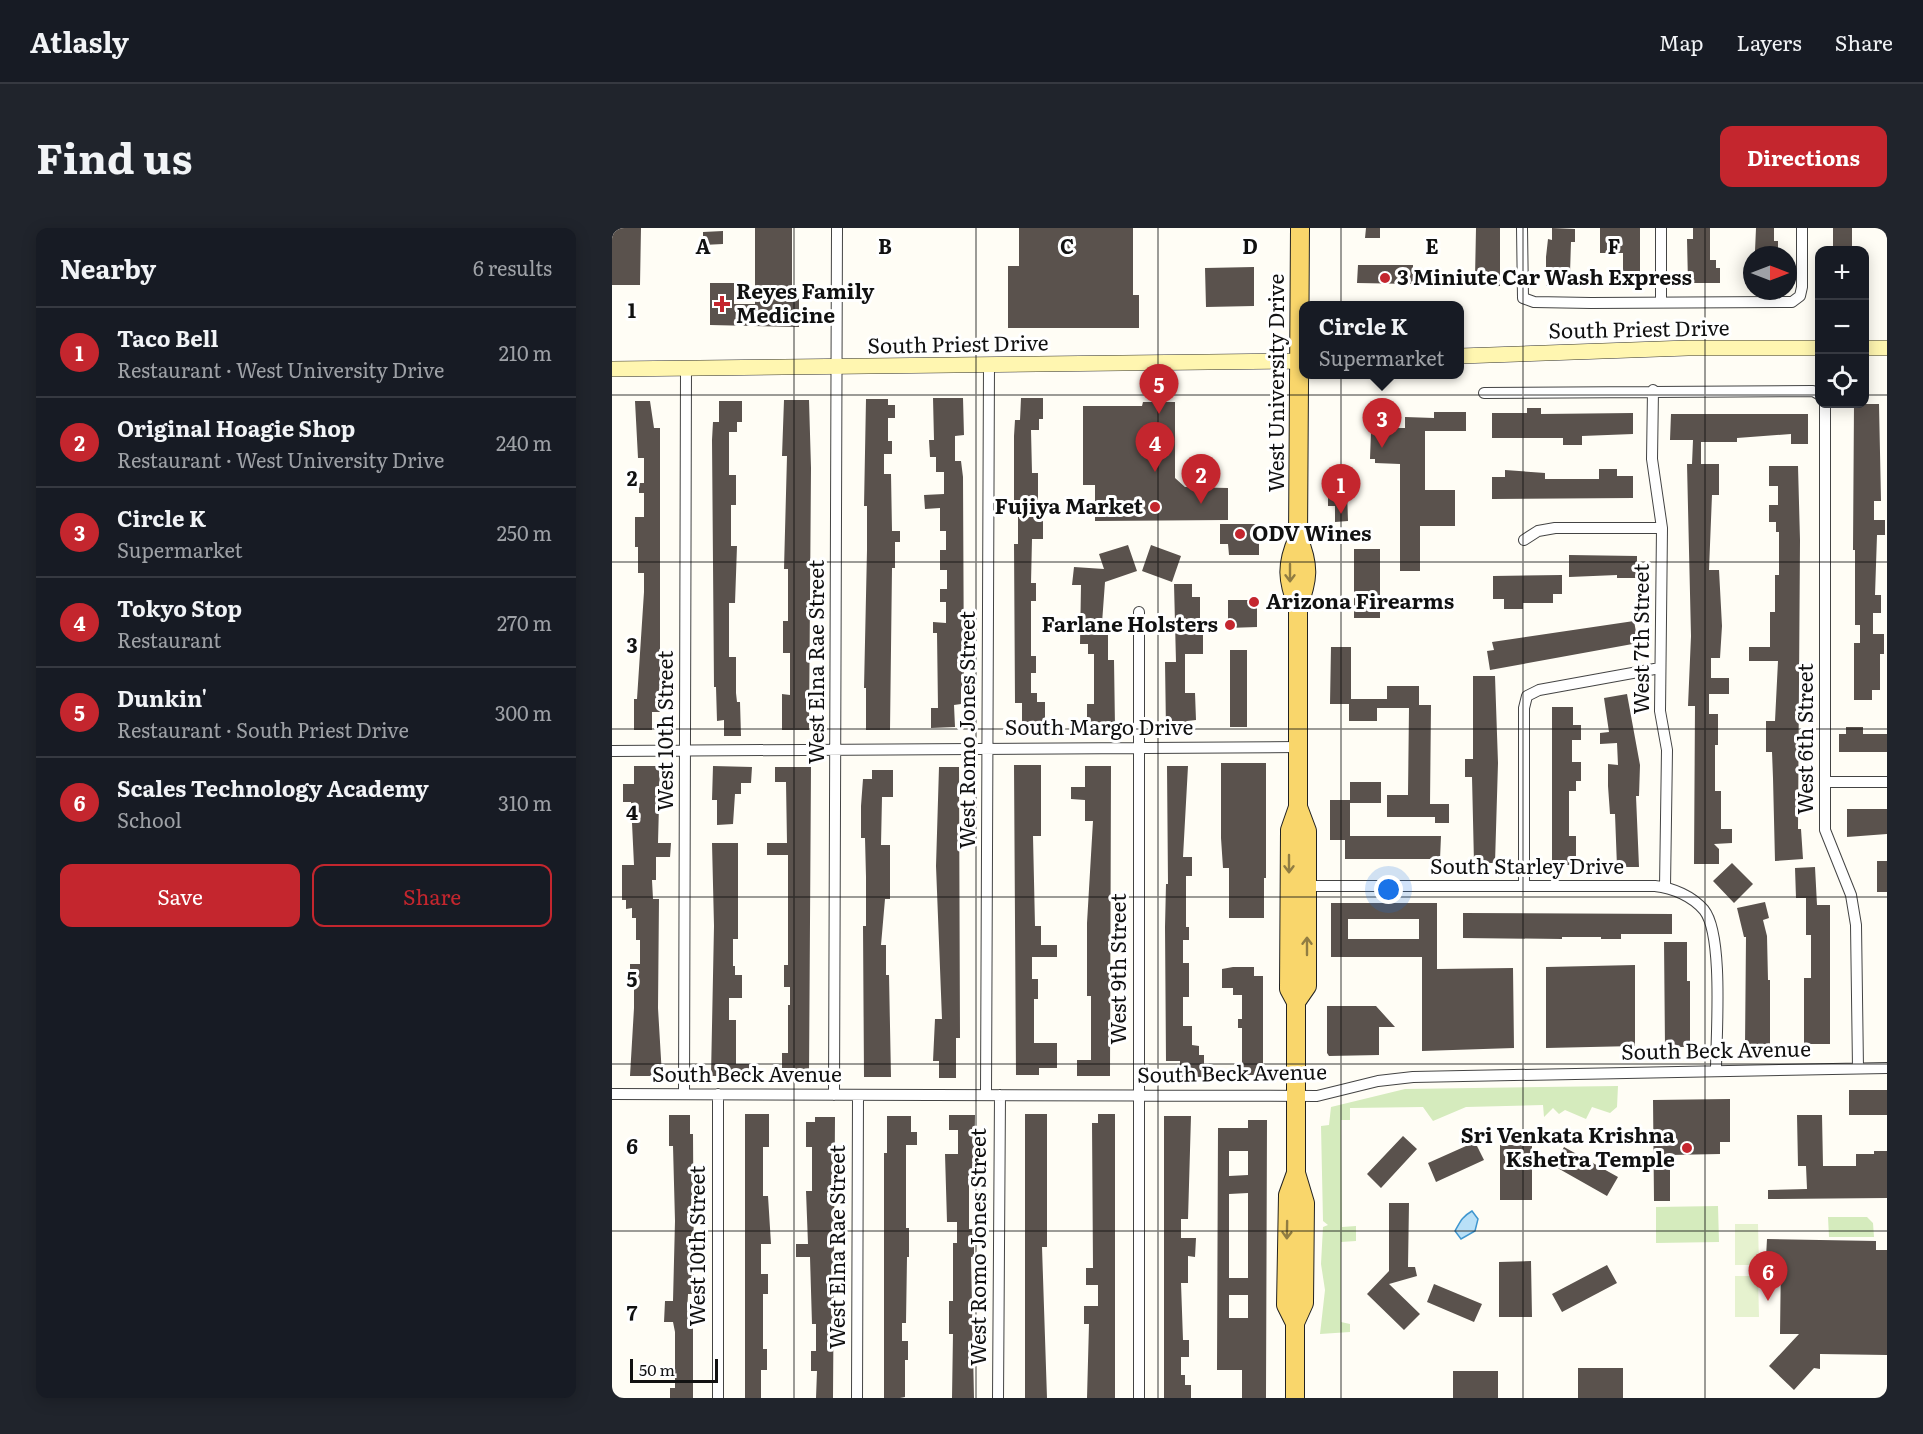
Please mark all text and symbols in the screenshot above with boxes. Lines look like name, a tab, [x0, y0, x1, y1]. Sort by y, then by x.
text: Atlasly	[30, 20, 129, 62]
text: Map	[1659, 26, 1704, 57]
text: Layers	[1737, 26, 1802, 57]
text: Share	[1835, 26, 1893, 57]
text: Find us	[36, 125, 193, 187]
button: Directions	[1720, 126, 1887, 187]
text: A	[695, 230, 711, 260]
text: B	[878, 230, 892, 260]
text: C	[1060, 230, 1074, 260]
text: D	[1242, 230, 1258, 260]
text: E	[1425, 230, 1439, 260]
text: F	[1608, 230, 1621, 260]
north arrow	[1743, 246, 1797, 300]
map controls	[1815, 246, 1869, 408]
button: +	[1815, 246, 1869, 300]
text: Nearby	[60, 248, 156, 287]
text: 6 results	[473, 252, 552, 282]
place label: 3 Miniute Car Wash Express	[1397, 260, 1692, 291]
marker: 3 Miniute Car Wash Express	[1378, 271, 1392, 285]
place label: Reyes Family Medicine	[736, 274, 874, 329]
street label: West University Drive	[1259, 274, 1290, 492]
text: 1	[628, 294, 636, 324]
marker: Reyes Family Medicine	[713, 295, 731, 313]
button: −	[1815, 300, 1869, 354]
popup	[1299, 301, 1464, 379]
text: Circle K	[1319, 309, 1408, 342]
street label: South Priest Drive	[1548, 310, 1730, 345]
text: Taco Bell	[117, 321, 218, 354]
street label: South Priest Drive	[867, 325, 1049, 360]
text: 1	[75, 337, 84, 367]
text: 210 m	[499, 337, 552, 367]
text: Supermarket	[1319, 342, 1444, 372]
text: Restaurant · West University Drive	[117, 354, 444, 384]
button: locate	[1815, 354, 1869, 408]
pin: 5	[1140, 364, 1178, 414]
pin: 3	[1362, 398, 1402, 448]
text: Original Hoagie Shop	[117, 411, 355, 444]
pin: 4	[1136, 422, 1174, 472]
text: 2	[74, 427, 85, 457]
text: 240 m	[496, 427, 552, 457]
text: Restaurant · West University Drive	[117, 444, 444, 474]
pin: 2	[1182, 454, 1220, 504]
text: 2	[627, 462, 638, 492]
pin: 1	[1322, 464, 1360, 514]
place label: Fujiya Market	[994, 489, 1144, 520]
marker: Fujiya Market	[1148, 500, 1162, 514]
text: Circle K	[117, 501, 206, 534]
place label: ODV Wines	[1252, 516, 1371, 547]
text: 3	[74, 517, 85, 547]
text: 250 m	[497, 517, 552, 547]
marker: ODV Wines	[1233, 527, 1247, 541]
text: Supermarket	[117, 534, 243, 564]
street label: West Elna Rae Street	[799, 559, 830, 764]
one-way arrow	[1284, 562, 1296, 582]
street label: West 7th Street	[1624, 563, 1655, 714]
place label: Arizona Firearms	[1266, 584, 1454, 615]
text: Tokyo Stop	[117, 591, 242, 624]
marker: Arizona Firearms	[1247, 595, 1261, 609]
text: 4	[73, 607, 86, 637]
text: 270 m	[497, 607, 552, 637]
place label: Farlane Holsters	[1041, 607, 1218, 638]
street label: West Romo Jones Street	[950, 610, 981, 849]
marker: Farlane Holsters	[1223, 618, 1237, 632]
text: Restaurant	[117, 624, 221, 654]
text: 3	[626, 629, 638, 659]
street label: West 10th Street	[648, 650, 679, 811]
street label: West 6th Street	[1788, 663, 1819, 815]
text: Dunkin'	[117, 681, 207, 714]
text: 5	[74, 697, 85, 727]
text: 300 m	[495, 697, 552, 727]
street label: South Margo Drive	[1005, 710, 1193, 741]
text: Restaurant · South Priest Drive	[117, 714, 409, 744]
text: Scales Technology Academy	[117, 771, 429, 804]
text: 6	[74, 787, 85, 817]
text: 310 m	[498, 787, 552, 817]
text: 4	[626, 796, 638, 826]
text: School	[117, 804, 182, 834]
street label: South Starley Drive	[1430, 849, 1624, 880]
one-way arrow	[1283, 853, 1295, 873]
button: Save	[60, 864, 300, 927]
button: Share	[312, 864, 552, 927]
your location	[1374, 875, 1403, 904]
street label: West 9th Street	[1101, 893, 1132, 1045]
one-way arrow	[1301, 937, 1313, 957]
text: 5	[627, 963, 638, 993]
street label: South Beck Avenue	[1621, 1031, 1811, 1066]
street label: South Beck Avenue	[1137, 1054, 1327, 1089]
street label: South Beck Avenue	[652, 1057, 842, 1088]
place label: Sri Venkata Krishna Kshetra Temple	[1461, 1118, 1676, 1173]
street label: West Romo Jones Street	[961, 1127, 992, 1366]
text: 6	[626, 1130, 638, 1160]
marker: Sri Venkata Krishna Kshetra Temple	[1680, 1141, 1694, 1155]
street label: West Elna Rae Street	[820, 1144, 851, 1349]
street label: West 10th Street	[680, 1165, 711, 1326]
one-way arrow	[1281, 1219, 1293, 1239]
pin: 6	[1748, 1252, 1788, 1301]
text: 7	[627, 1297, 638, 1327]
scale bar	[630, 1356, 718, 1384]
text: 50 m	[639, 1357, 675, 1381]

